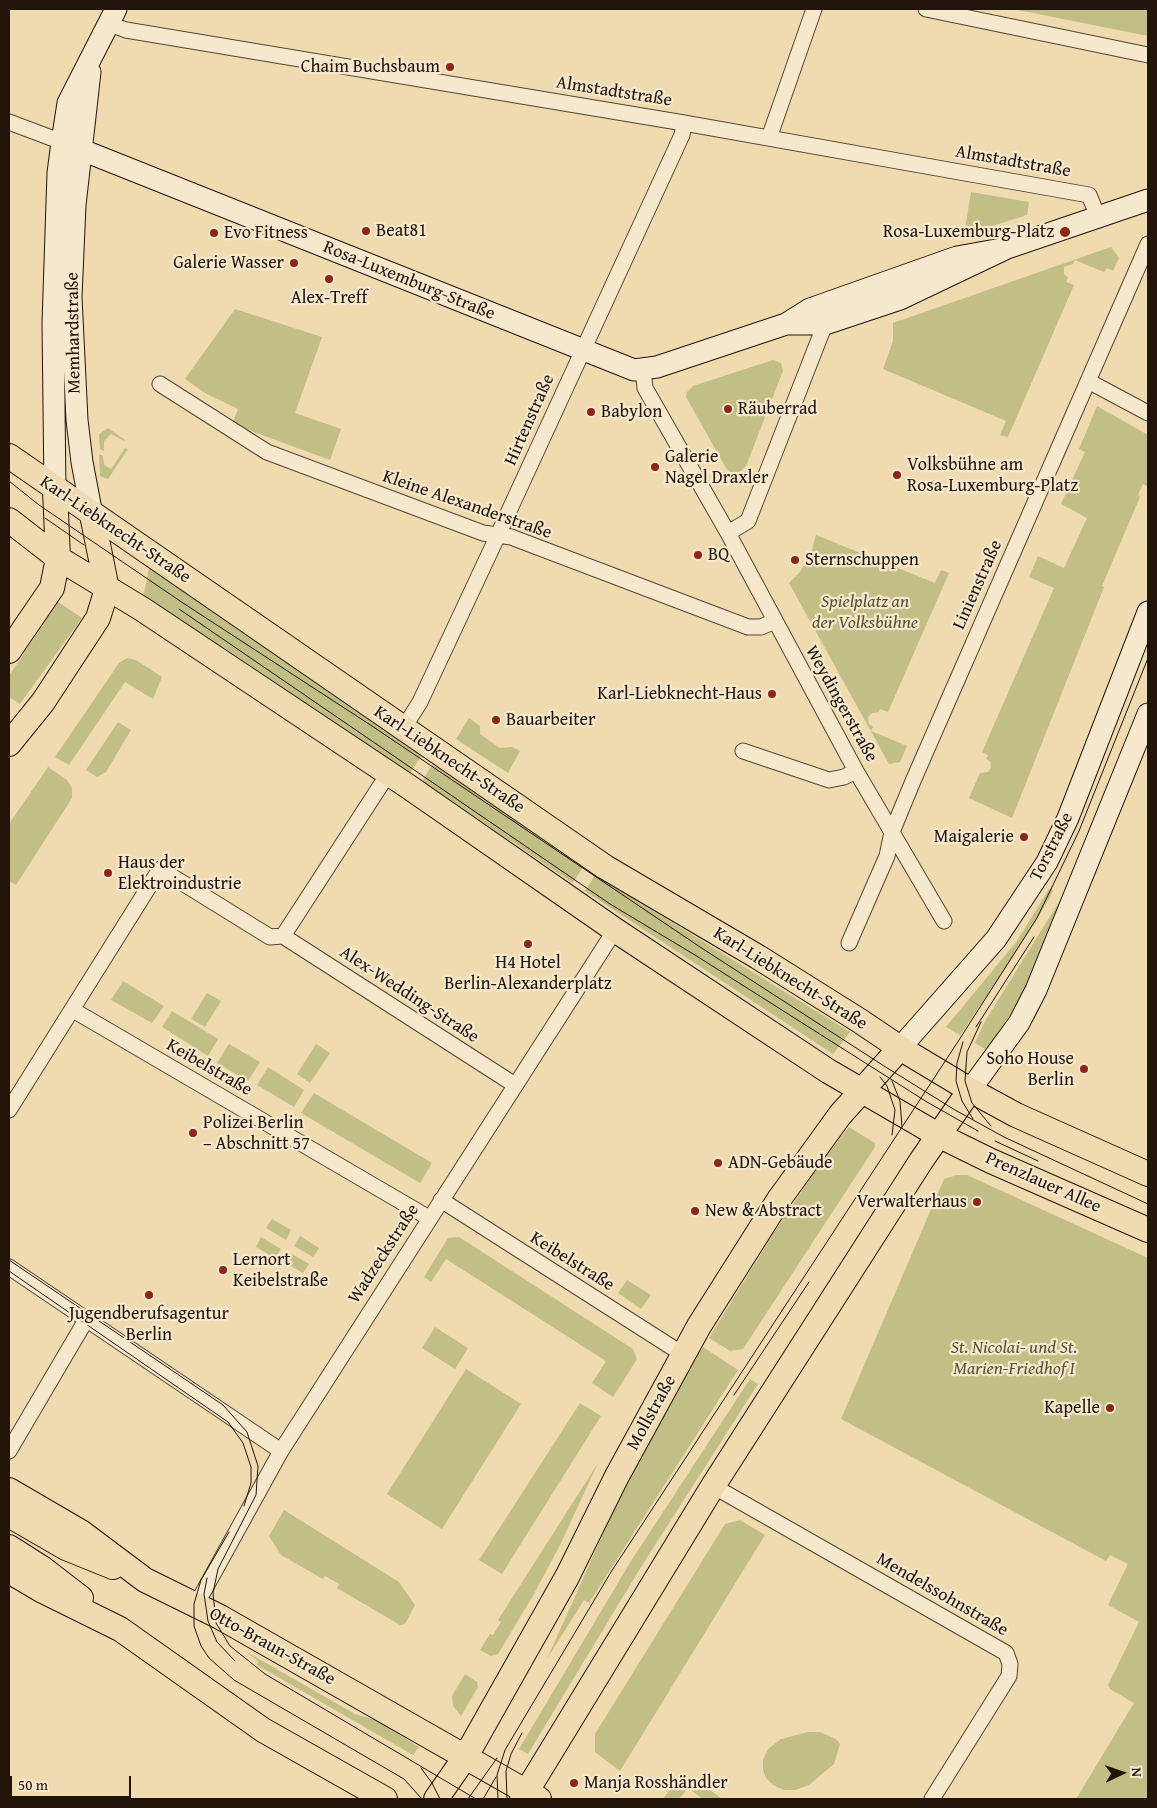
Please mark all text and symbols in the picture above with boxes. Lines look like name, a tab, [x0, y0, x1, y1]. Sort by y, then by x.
place label: Chaim Buchsbaum	[301, 56, 440, 78]
marker: Chaim Buchsbaum	[444, 61, 456, 73]
street label: Almstadtstraße	[555, 72, 673, 112]
street label: Almstadtstraße	[954, 141, 1072, 183]
place label: Beat81	[376, 220, 427, 242]
place label: Rosa-Luxemburg-Platz	[883, 221, 1054, 243]
place label: Evo Fitness	[224, 222, 308, 244]
marker: Beat81	[360, 225, 372, 237]
marker: Rosa-Luxemburg-Platz	[1058, 225, 1072, 239]
marker: Evo Fitness	[208, 227, 220, 239]
street label: Rosa-Luxemburg-Straße	[320, 237, 498, 325]
place label: Galerie Wasser	[173, 252, 284, 274]
marker: Galerie Wasser	[288, 257, 300, 269]
street label: Memhardstraße	[62, 272, 86, 394]
marker: Alex-Treff	[323, 273, 335, 285]
place label: Alex-Treff	[291, 287, 367, 309]
street label: Hirtenstraße	[500, 371, 560, 469]
place label: Räuberrad	[738, 398, 817, 420]
place label: Babylon	[601, 401, 662, 423]
marker: Räuberrad	[722, 403, 734, 415]
marker: Babylon	[585, 406, 597, 418]
place label: Galerie Nagel Draxler	[665, 446, 768, 488]
place label: Volksbühne am Rosa-Luxemburg-Platz	[907, 454, 1078, 496]
marker: Galerie Nagel Draxler	[649, 461, 661, 473]
street label: Kleine Alexanderstraße	[380, 466, 554, 544]
marker: Volksbühne am Rosa-Luxemburg-Platz	[891, 469, 903, 481]
street label: Karl-Liebknecht-Straße	[35, 471, 195, 589]
street label: Linienstraße	[949, 537, 1007, 633]
place label: BQ	[708, 544, 729, 566]
marker: BQ	[692, 549, 704, 561]
place label: Sternschuppen	[805, 549, 919, 571]
marker: Sternschuppen	[789, 554, 801, 566]
park label: Spielplatz an der Volksbühne	[812, 591, 918, 634]
street label: Weydingerstraße	[800, 642, 882, 766]
place label: Karl-Liebknecht-Haus	[597, 683, 762, 705]
marker: Karl-Liebknecht-Haus	[766, 688, 778, 700]
street label: Karl-Liebknecht-Straße	[369, 701, 529, 819]
place label: Bauarbeiter	[506, 709, 595, 731]
marker: Bauarbeiter	[490, 714, 502, 726]
street label: Torstraße	[1026, 809, 1078, 885]
place label: Maigalerie	[934, 826, 1014, 848]
marker: Maigalerie	[1018, 831, 1030, 843]
place label: Haus der Elektroindustrie	[118, 852, 241, 894]
marker: Haus der Elektroindustrie	[102, 867, 114, 879]
street label: Karl-Liebknecht-Straße	[709, 923, 871, 1035]
marker: H4 Hotel Berlin-Alexanderplatz	[522, 938, 534, 950]
street label: Alex-Wedding-Straße	[335, 942, 483, 1048]
place label: H4 Hotel Berlin-Alexanderplatz	[444, 952, 612, 994]
street label: Keibelstraße	[162, 1035, 256, 1101]
place label: Soho House Berlin	[986, 1048, 1074, 1090]
marker: Soho House Berlin	[1078, 1063, 1090, 1075]
place label: Polizei Berlin – Abschnitt 57	[203, 1112, 310, 1154]
marker: Polizei Berlin – Abschnitt 57	[187, 1127, 199, 1139]
street label: Prenzlauer Allee	[982, 1148, 1104, 1218]
place label: ADN-Gebäude	[728, 1152, 832, 1174]
marker: ADN-Gebäude	[712, 1157, 724, 1169]
place label: Verwalterhaus	[857, 1191, 967, 1213]
marker: Verwalterhaus	[971, 1196, 983, 1208]
street label: Wadzeckstraße	[344, 1200, 424, 1308]
place label: New & Abstract	[705, 1200, 822, 1222]
marker: New & Abstract	[689, 1205, 701, 1217]
street label: Keibelstraße	[526, 1228, 618, 1296]
place label: Lernort Keibelstraße	[233, 1249, 328, 1292]
marker: Lernort Keibelstraße	[217, 1264, 229, 1276]
marker: Jugendberufsagentur Berlin	[143, 1289, 155, 1301]
place label: Jugendberufsagentur Berlin	[69, 1303, 229, 1346]
park label: St. Nicolai- und St. Marien-Friedhof I	[951, 1337, 1077, 1380]
street label: Mollstraße	[623, 1372, 681, 1454]
place label: Kapelle	[1044, 1397, 1100, 1419]
marker: Kapelle	[1104, 1402, 1116, 1414]
street label: Mendelssohnstraße	[872, 1549, 1012, 1641]
street label: Otto-Braun-Straße	[205, 1603, 339, 1691]
north arrow	[1097, 1748, 1147, 1798]
scale bar	[12, 1766, 134, 1798]
text: N	[1127, 1767, 1147, 1777]
place label: Manja Rosshändler	[584, 1772, 728, 1794]
text: 50 m	[18, 1774, 48, 1795]
marker: Manja Rosshändler	[568, 1777, 580, 1789]

